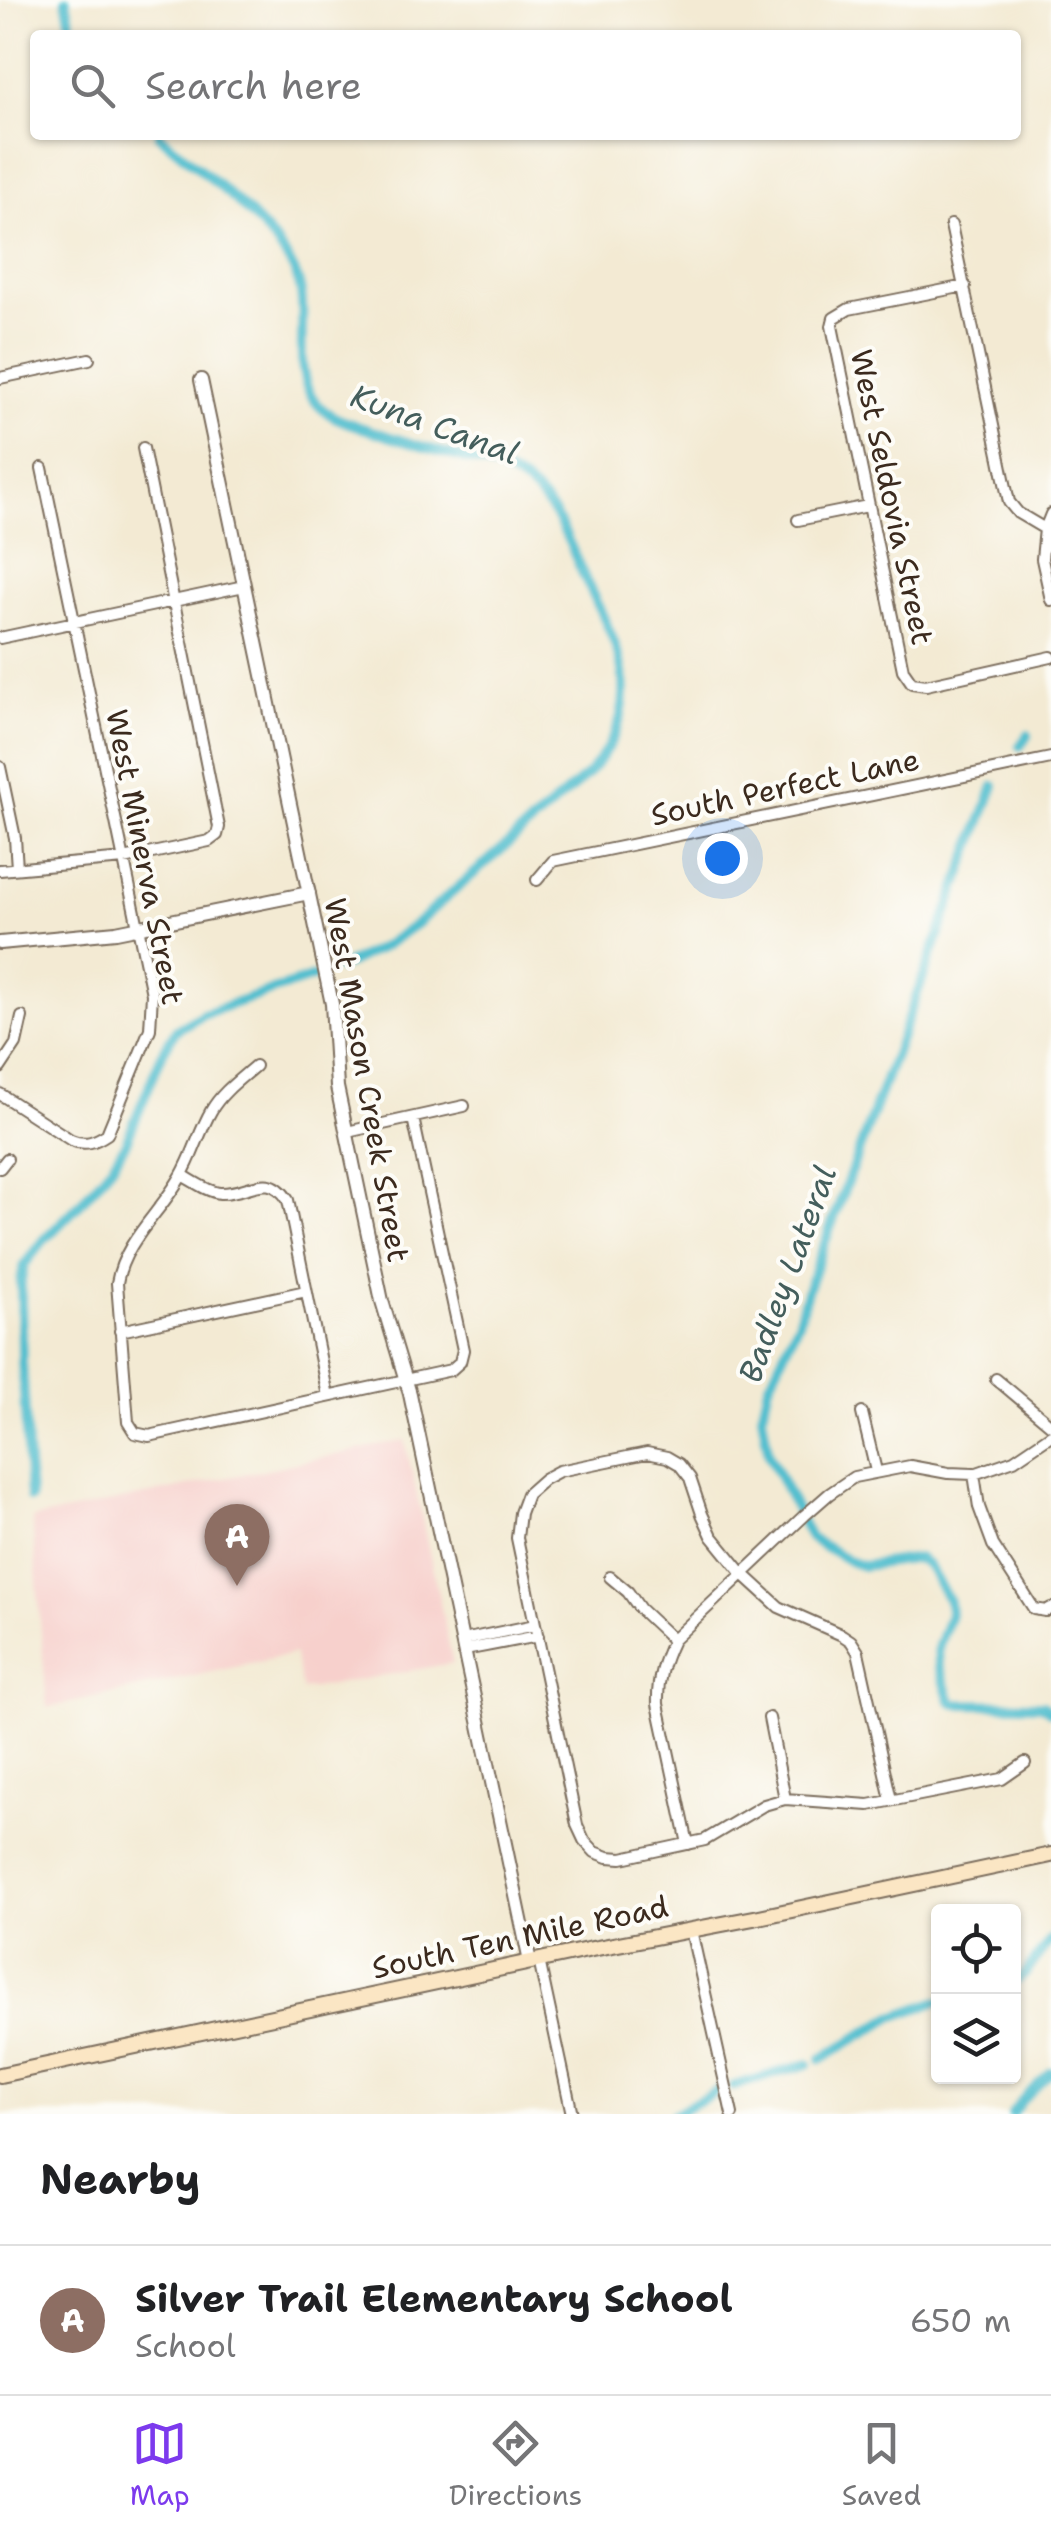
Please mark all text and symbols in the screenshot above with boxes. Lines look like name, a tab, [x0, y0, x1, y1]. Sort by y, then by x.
search box	[30, 30, 1021, 140]
icon: search	[65, 58, 120, 113]
text: Search here	[145, 60, 362, 111]
street label: West Seldovia Street	[841, 346, 943, 648]
water label: Kuna Canal	[345, 374, 525, 474]
street label: West Minerva Street	[96, 706, 194, 1008]
street label: South Perfect Lane	[647, 739, 923, 835]
your location	[697, 833, 748, 884]
street label: West Mason Creek Street	[315, 895, 419, 1265]
water label: Badley Lateral	[728, 1160, 846, 1388]
pin: A	[204, 1504, 270, 1586]
street label: South Ten Mile Road	[368, 1886, 672, 1988]
map controls	[931, 1904, 1021, 2084]
button: locate	[931, 1904, 1021, 1994]
button: layers	[931, 1994, 1021, 2084]
text: Nearby	[40, 2151, 200, 2207]
text: Silver Trail Elementary School	[135, 2273, 733, 2324]
text: A	[60, 2299, 85, 2342]
text: 650 m	[910, 2299, 1011, 2342]
text: School	[135, 2324, 236, 2367]
tab: Map	[130, 2416, 190, 2514]
tab: Directions	[449, 2416, 582, 2514]
tab: Saved	[842, 2416, 921, 2514]

